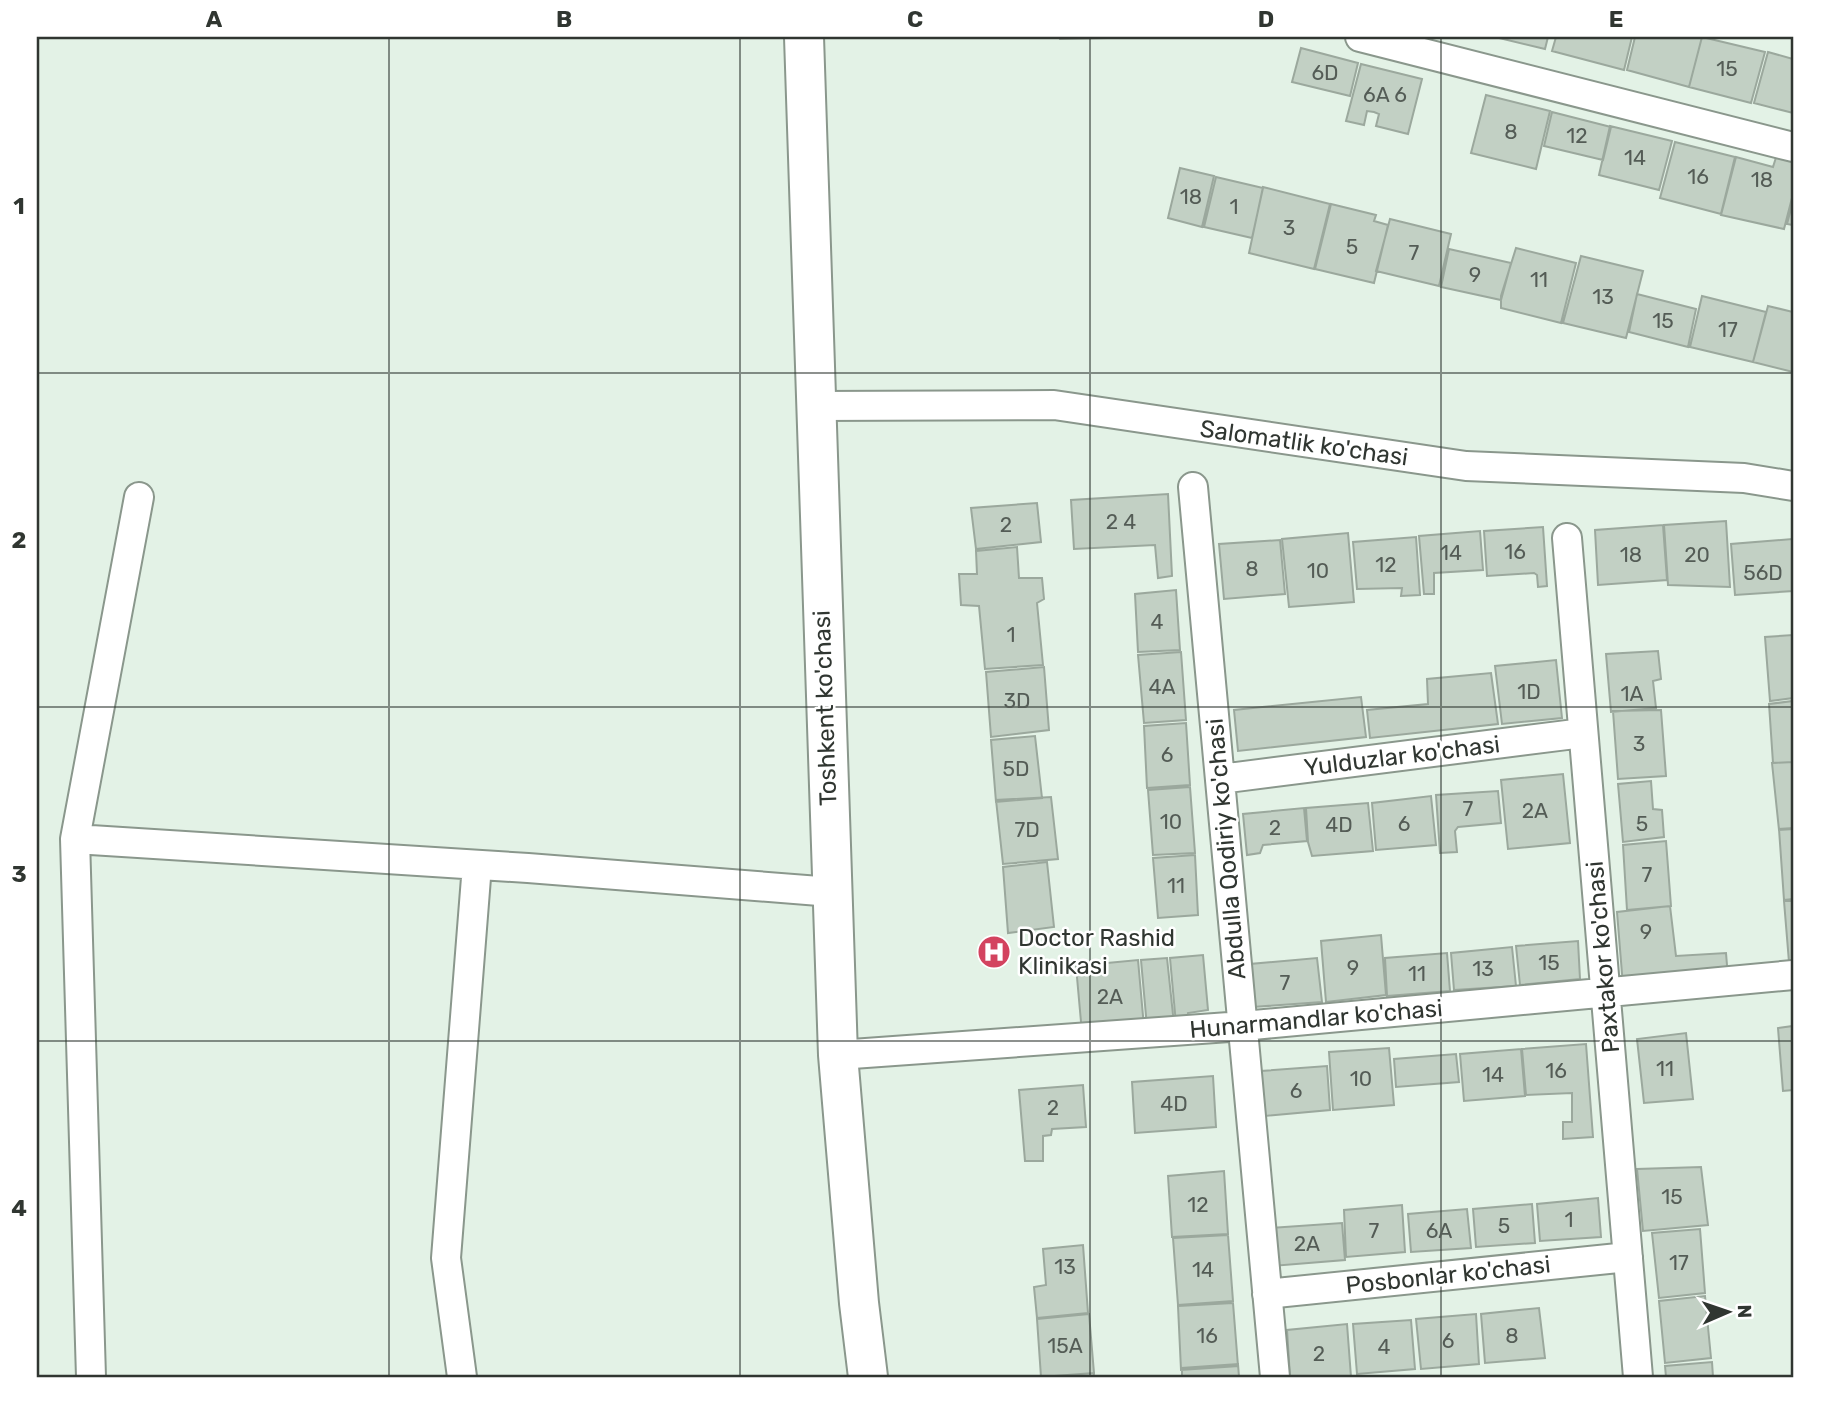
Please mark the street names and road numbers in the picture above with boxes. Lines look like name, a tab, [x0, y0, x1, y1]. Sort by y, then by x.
street label: Salomatlik ko'chasi	[1198, 415, 1410, 471]
street label: Toshkent ko'chasi	[808, 610, 842, 806]
street label: Abdulla Qodiriy ko'chasi	[1201, 717, 1251, 981]
street label: Yulduzlar ko'chasi	[1302, 730, 1502, 782]
street label: Paxtakor ko'chasi	[1581, 860, 1625, 1054]
street label: Hunarmandlar ko'chasi	[1188, 994, 1444, 1044]
street label: Posbonlar ko'chasi	[1344, 1250, 1552, 1300]

